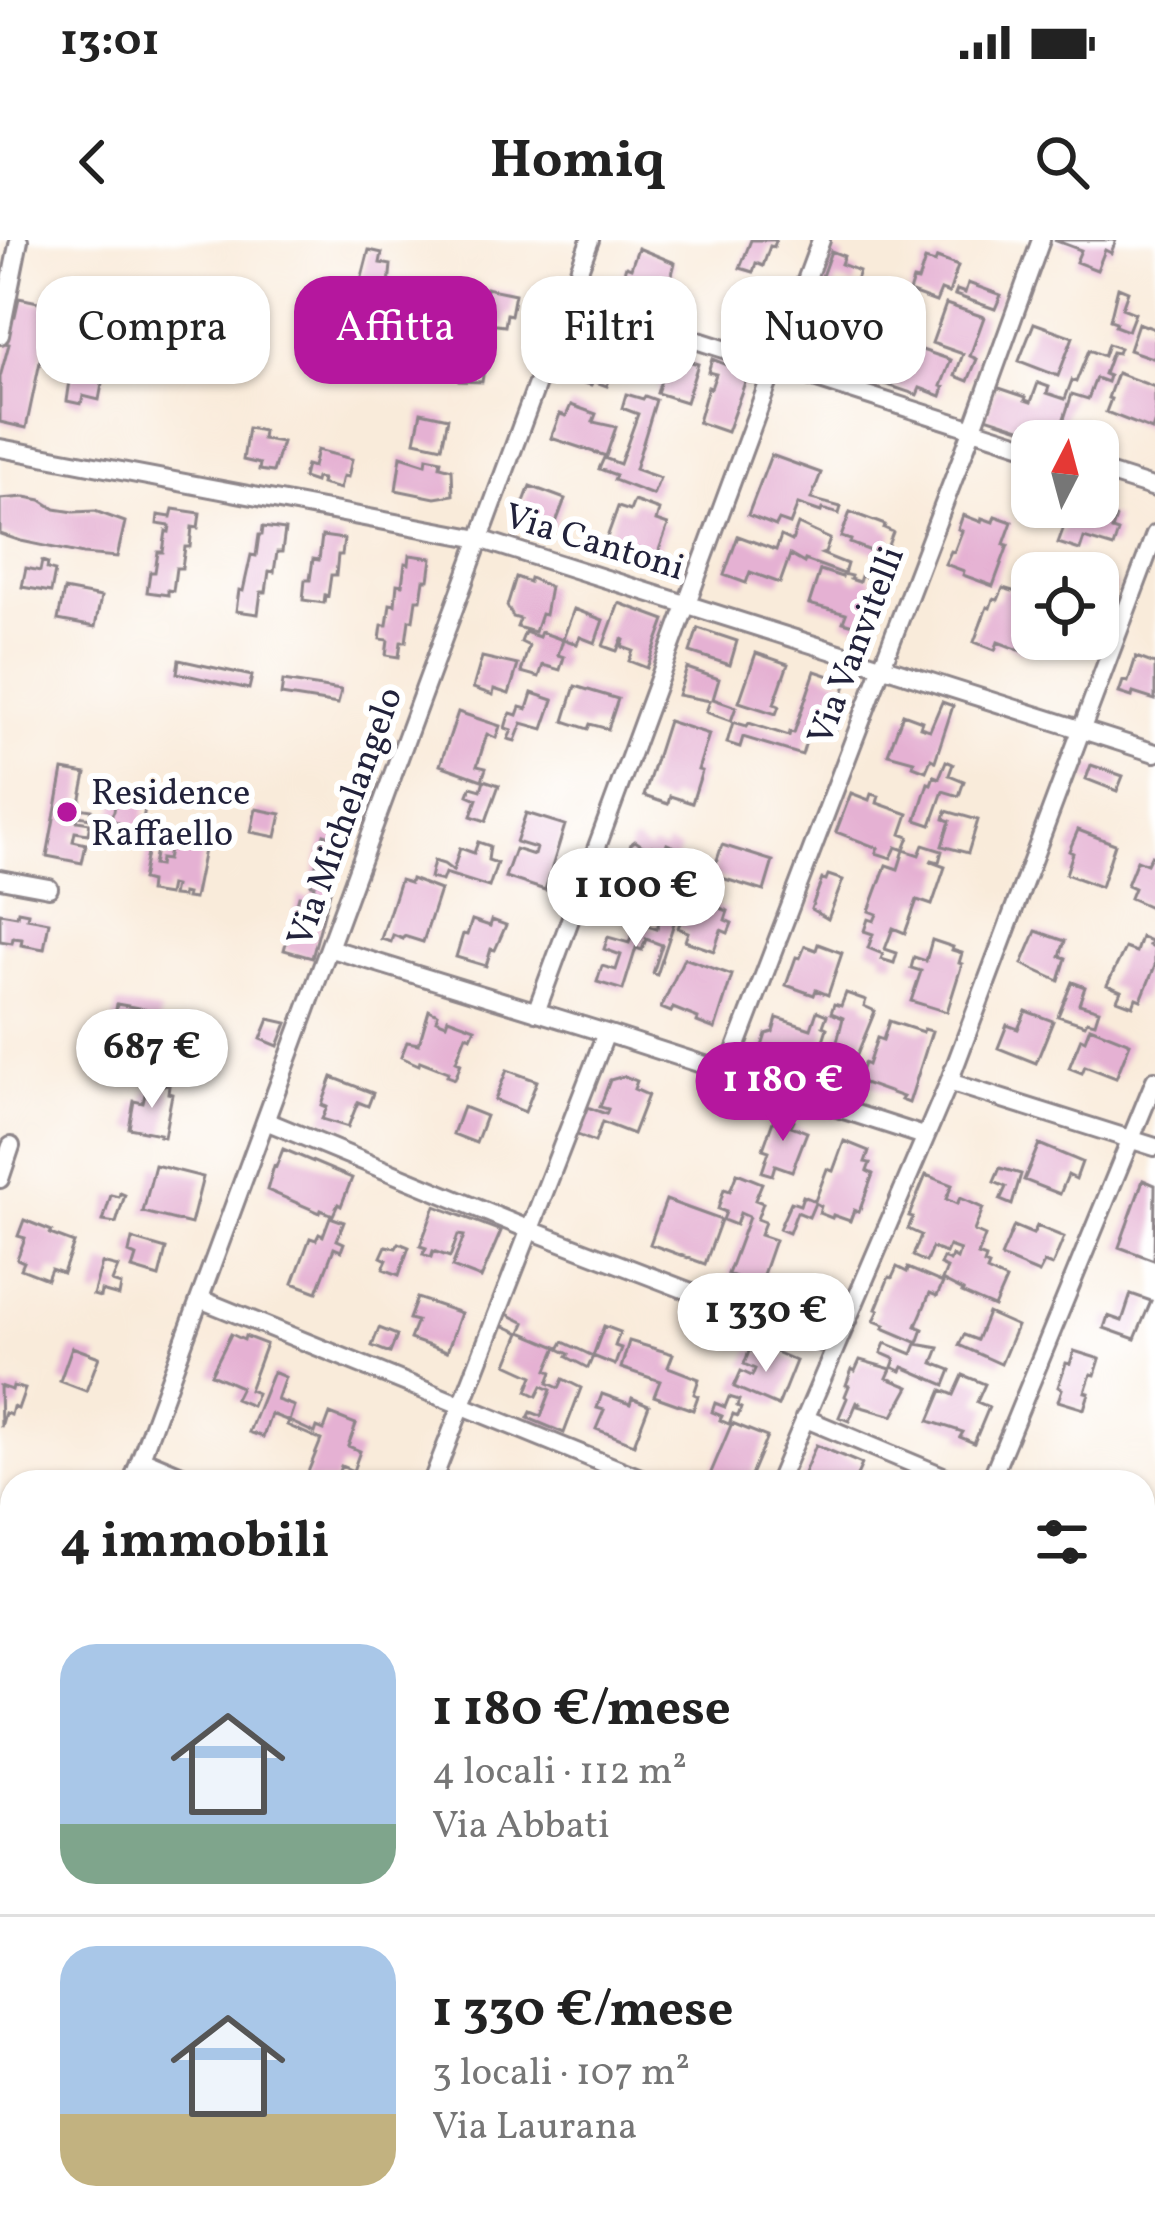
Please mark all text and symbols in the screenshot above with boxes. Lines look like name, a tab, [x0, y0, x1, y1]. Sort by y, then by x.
text: 13:01	[60, 11, 160, 74]
text: Homiq	[490, 125, 665, 200]
icon: back	[60, 129, 126, 195]
icon: search	[1029, 129, 1095, 195]
chip: Compra	[36, 276, 270, 384]
chip: Affitta	[294, 276, 497, 384]
chip: Filtri	[521, 276, 697, 384]
chip: Nuovo	[721, 276, 926, 384]
north arrow	[1011, 420, 1119, 528]
map controls	[1011, 420, 1119, 660]
street label: Via Cantoni	[498, 493, 690, 595]
street label: Via Vanvitelli	[797, 540, 918, 753]
button: locate	[1011, 552, 1119, 660]
street label: Via Michelangelo	[277, 681, 417, 954]
place label: Residence Raffaello	[91, 770, 250, 861]
marker: Residence Raffaello	[54, 799, 80, 825]
pin: 1 100 €	[525, 848, 747, 950]
text: 1 100 €	[574, 860, 698, 914]
pin: 687 €	[68, 1009, 236, 1111]
text: 687 €	[103, 1021, 201, 1075]
pin: 1 180 €	[672, 1042, 894, 1144]
text: 1 180 €	[723, 1054, 843, 1108]
pin: 1 330 €	[655, 1273, 877, 1375]
text: 1 330 €	[704, 1285, 828, 1339]
text: 4 immobili	[60, 1507, 330, 1578]
icon: filters	[1029, 1509, 1095, 1575]
text: 1 180 €/mese	[432, 1675, 731, 1746]
icon: home	[156, 1692, 300, 1836]
text: 4 locali · 112 m²	[432, 1746, 687, 1800]
text: Via Abbati	[432, 1800, 610, 1854]
text: 1 330 €/mese	[432, 1976, 734, 2047]
icon: home	[156, 1994, 300, 2138]
text: 3 locali · 107 m²	[432, 2047, 690, 2101]
text: Via Laurana	[432, 2101, 638, 2155]

